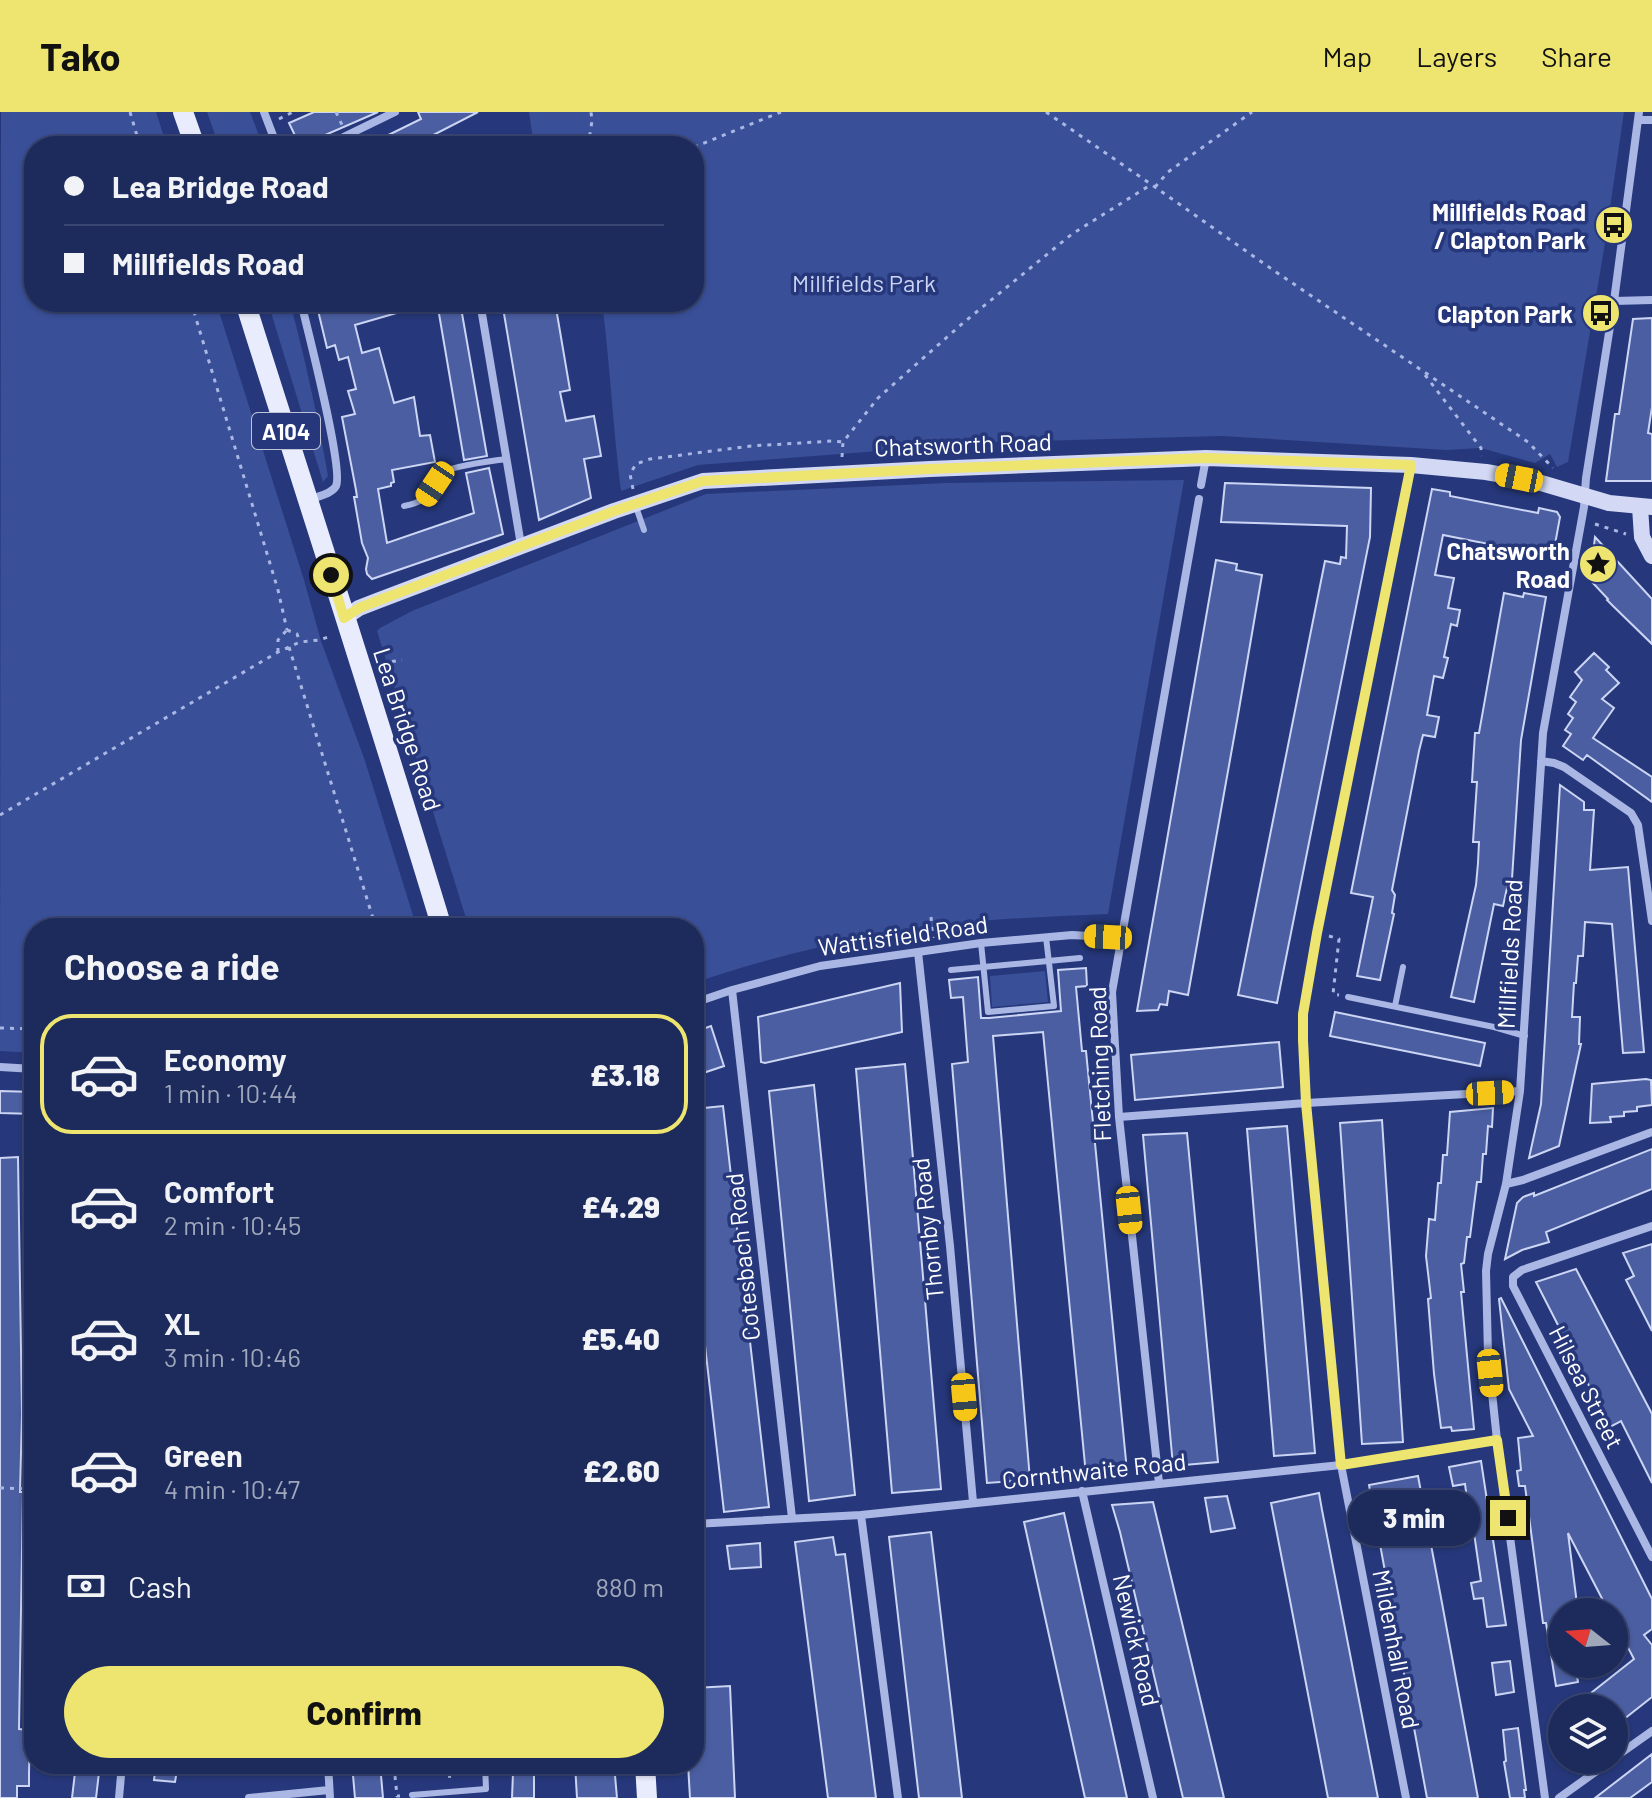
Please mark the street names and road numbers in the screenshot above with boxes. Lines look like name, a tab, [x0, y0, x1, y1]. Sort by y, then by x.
road number: A104	[252, 413, 320, 449]
street label: Chatsworth Road	[874, 426, 1052, 462]
street label: Lea Bridge Road	[368, 644, 448, 814]
street label: Millfields Road	[1491, 878, 1527, 1030]
street label: Wattisfield Road	[816, 909, 990, 961]
street label: Fletching Road	[1082, 986, 1116, 1142]
street label: Thornby Road	[905, 1156, 949, 1302]
street label: Cotesbach Road	[719, 1172, 765, 1342]
street label: Hilsea Street	[1544, 1321, 1630, 1453]
street label: Cornthwaite Road	[1000, 1446, 1188, 1494]
street label: Mildenhall Road	[1367, 1567, 1427, 1731]
street label: Newick Road	[1108, 1571, 1166, 1709]

